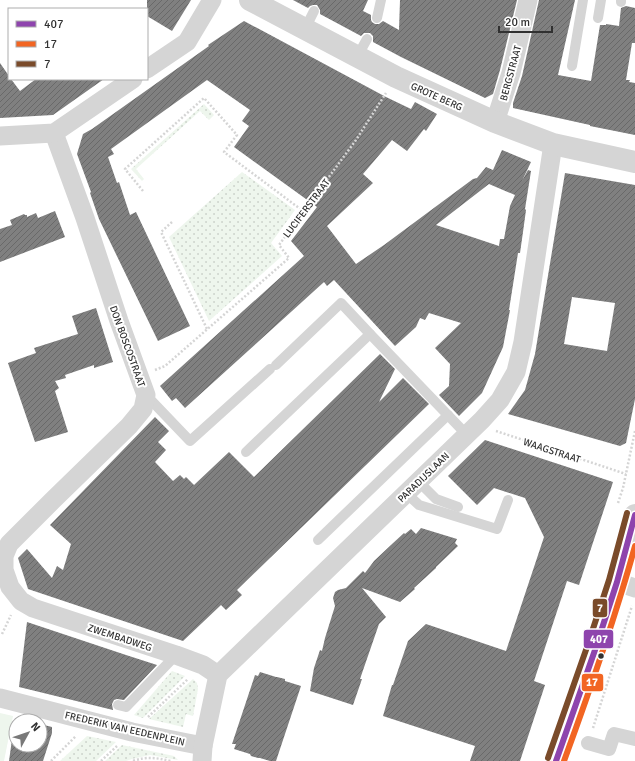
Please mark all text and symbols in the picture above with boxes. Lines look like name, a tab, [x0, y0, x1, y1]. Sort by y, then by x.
legend	[8, 8, 148, 80]
scale bar	[499, 8, 552, 34]
text: 20 m	[505, 15, 530, 30]
text: 407	[44, 17, 63, 32]
text: 17	[44, 37, 57, 52]
street label: BERGSTRAAT	[498, 44, 524, 102]
text: 7	[44, 57, 50, 72]
street label: GROTE BERG	[409, 80, 464, 114]
street label: LUCIFERSTRAAT	[281, 177, 333, 240]
street label: DON BOSCOSTRAAT	[107, 304, 147, 389]
street label: WAAGSTRAAT	[522, 436, 582, 466]
street label: PARADIJSLAAN	[395, 450, 452, 505]
line badge: 7	[592, 598, 608, 618]
text: 7	[597, 602, 603, 615]
street label: ZWEMBADWEG	[86, 622, 153, 654]
line badge: 407	[583, 629, 614, 649]
text: 407	[590, 633, 608, 646]
unlabelled marker	[596, 651, 606, 661]
line badge: 17	[581, 673, 604, 692]
text: 17	[586, 676, 598, 689]
street label: FREDERIK VAN EEDENPLEIN	[64, 709, 186, 749]
north arrow	[8, 713, 48, 753]
text: N	[28, 720, 43, 734]

